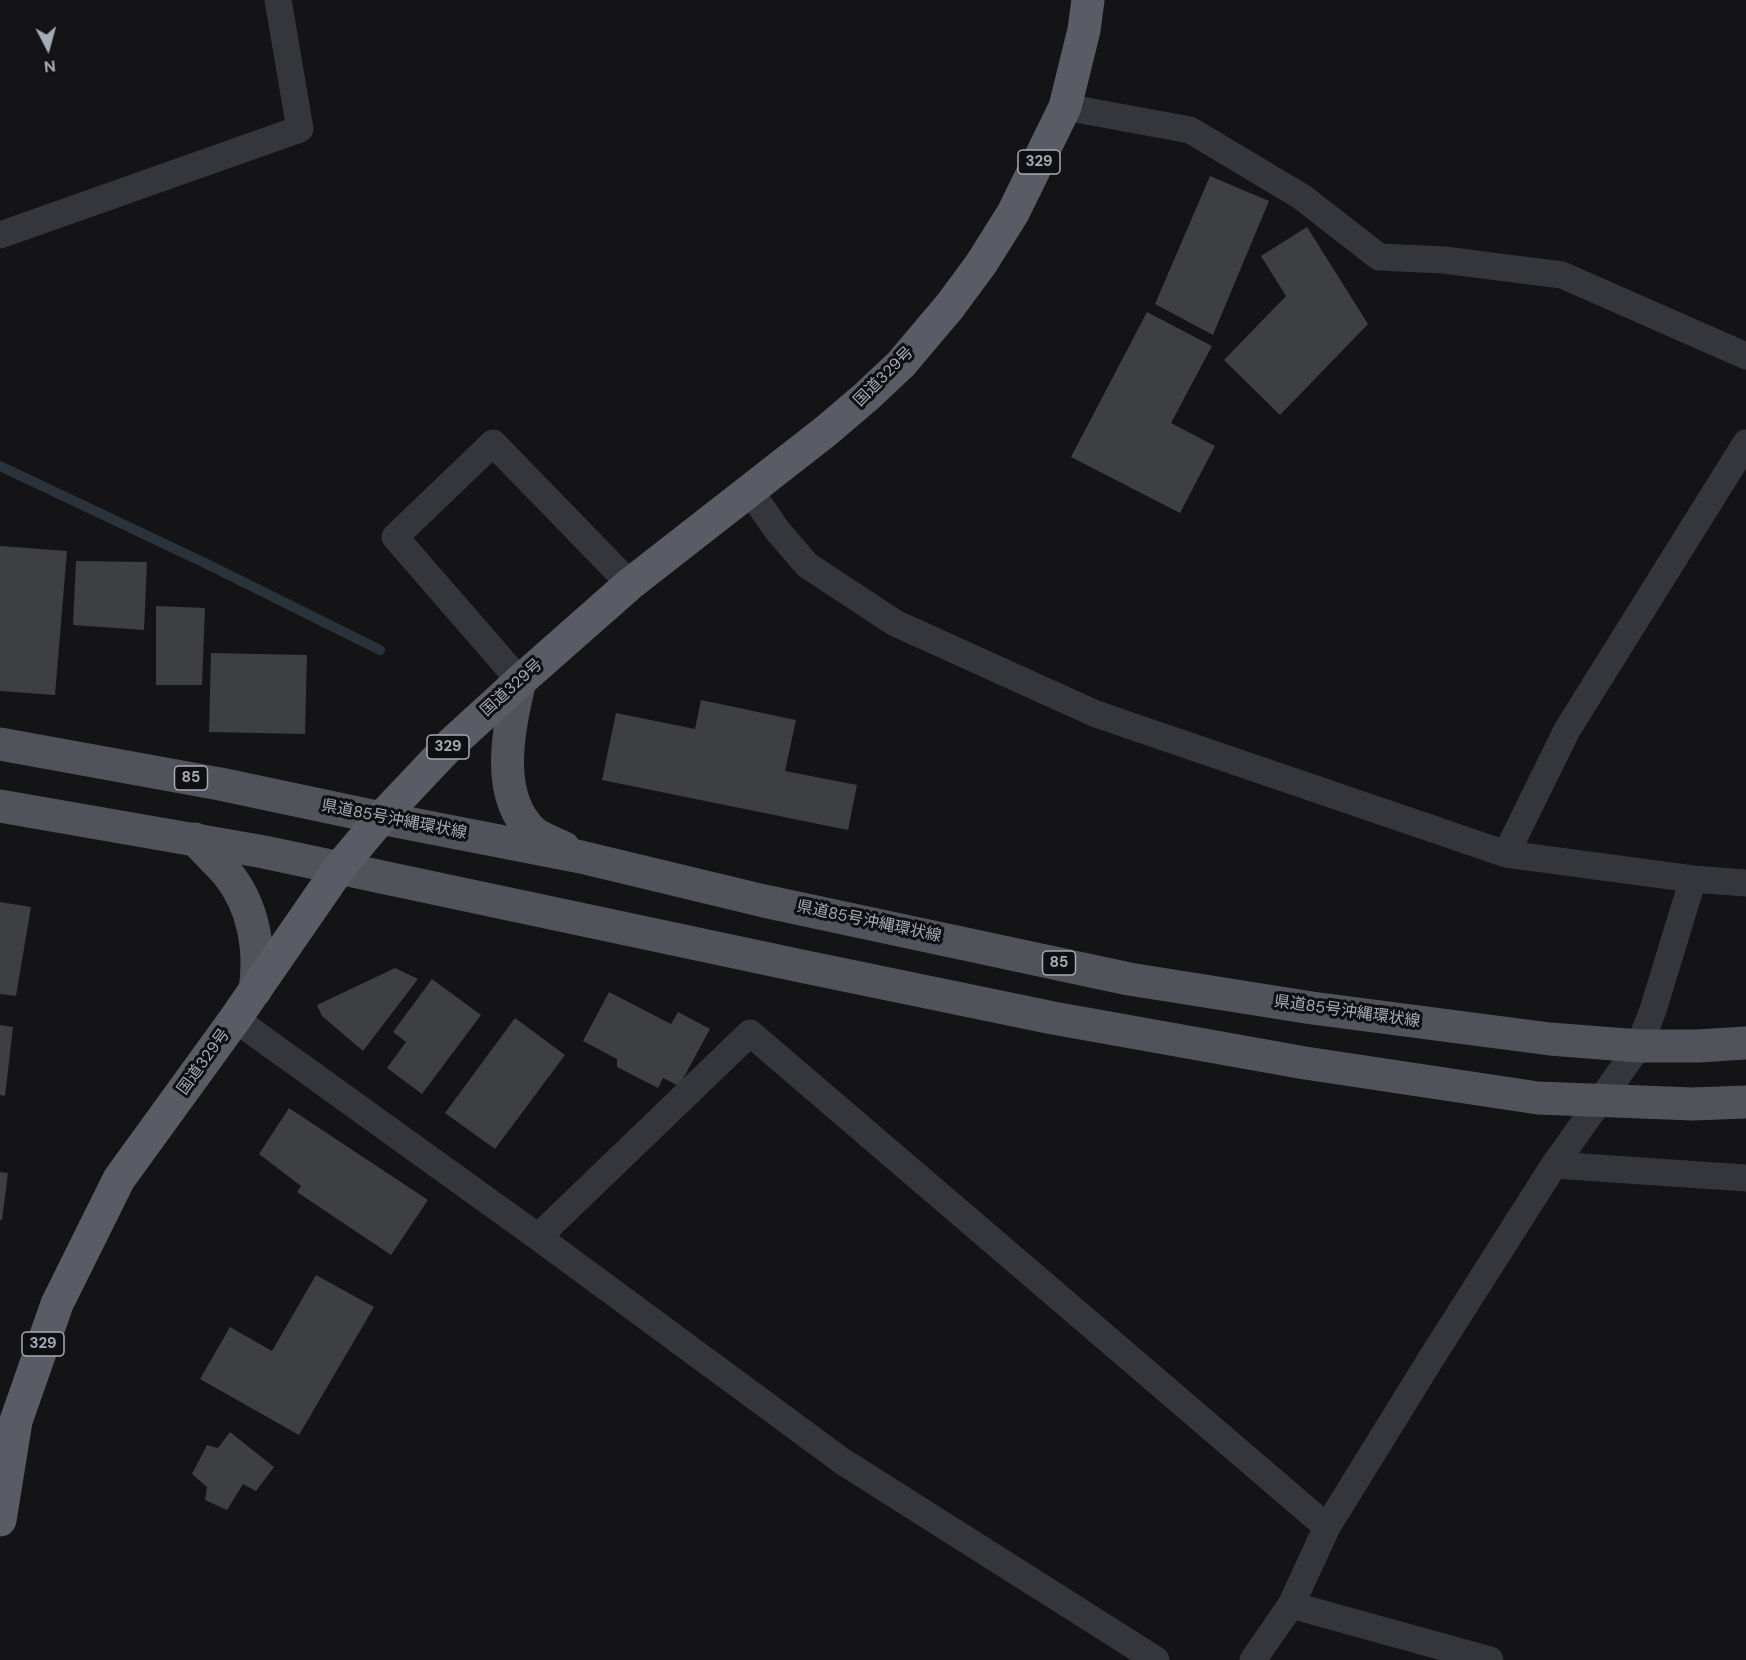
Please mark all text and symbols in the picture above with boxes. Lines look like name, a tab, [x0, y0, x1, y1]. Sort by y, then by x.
north arrow	[18, 18, 78, 78]
text: N	[43, 55, 57, 77]
road number: 329	[1018, 150, 1060, 174]
street label: 国道329号	[850, 343, 918, 411]
street label: 国道329号	[477, 655, 547, 721]
road number: 329	[427, 735, 469, 759]
road number: 85	[174, 766, 207, 790]
street label: 県道85号沖縄環状線	[320, 797, 468, 843]
street label: 県道85号沖縄環状線	[795, 897, 943, 947]
road number: 85	[1042, 951, 1076, 975]
street label: 県道85号沖縄環状線	[1273, 992, 1421, 1032]
street label: 国道329号	[174, 1025, 234, 1099]
road number: 329	[22, 1332, 64, 1356]

